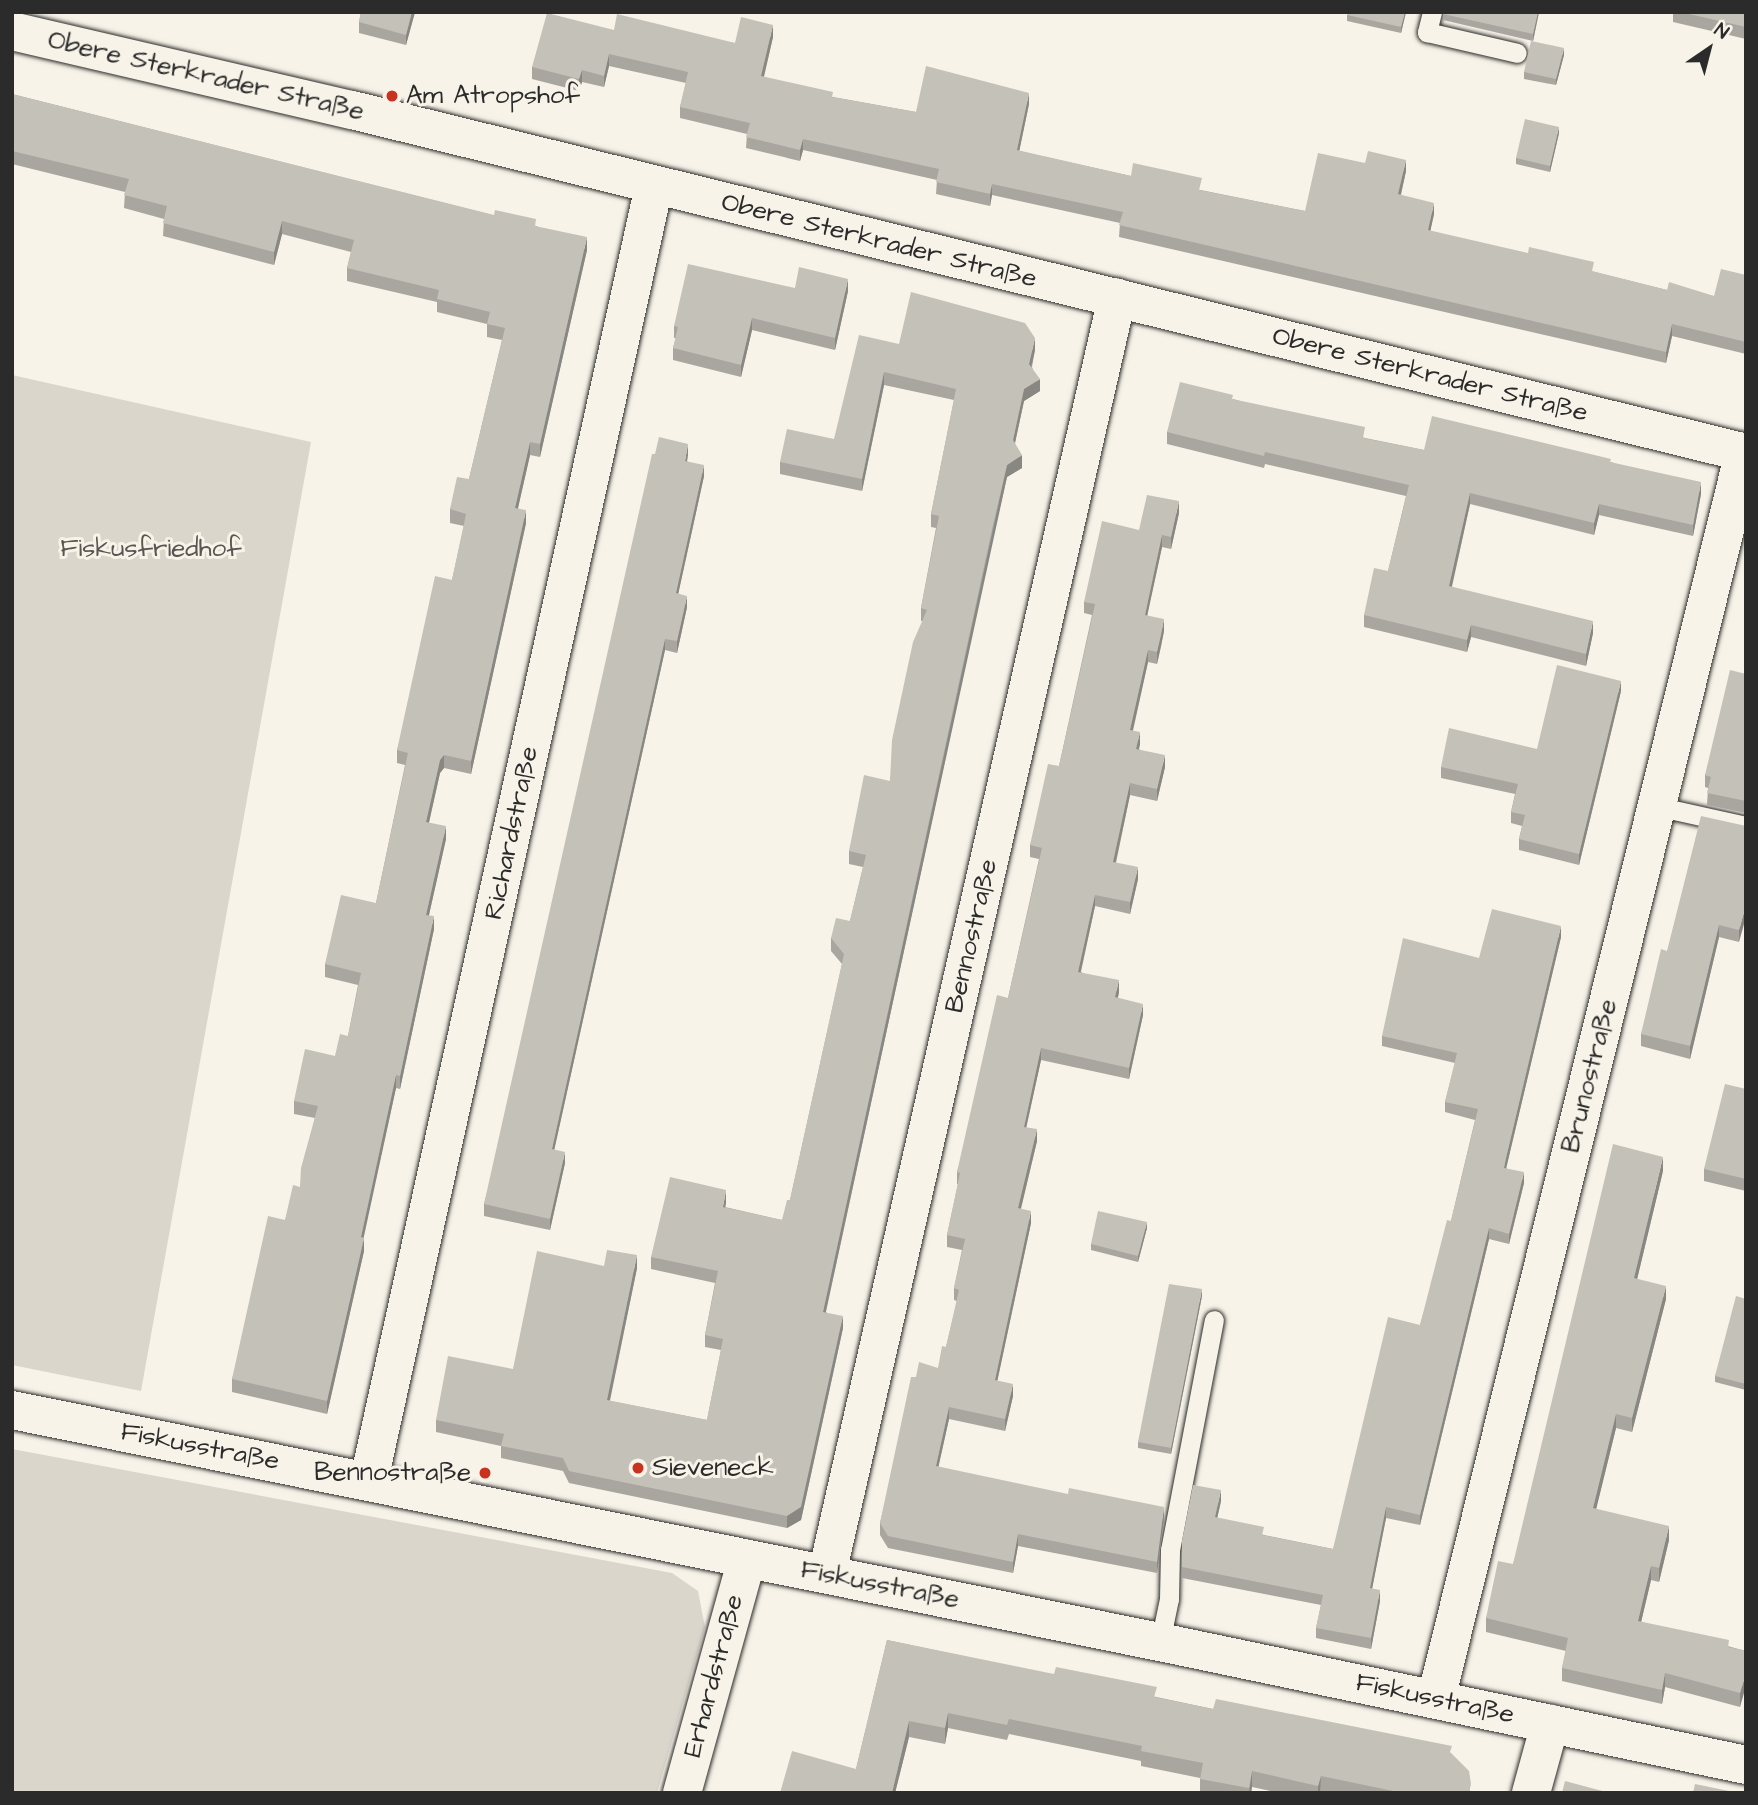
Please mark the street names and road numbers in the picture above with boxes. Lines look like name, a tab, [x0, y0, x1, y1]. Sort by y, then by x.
street label: Obere Sterkrader Straße	[45, 24, 367, 128]
street label: Obere Sterkrader Straße	[718, 187, 1040, 295]
street label: Obere Sterkrader Straße	[1269, 321, 1591, 429]
street label: Richardstraße	[478, 743, 546, 923]
street label: Bennostraße	[939, 856, 1005, 1016]
street label: Brunostraße	[1556, 996, 1624, 1156]
street label: Fiskusstraße	[118, 1416, 282, 1478]
street label: Fiskusstraße	[798, 1554, 962, 1616]
street label: Erhardstraße	[677, 1591, 751, 1761]
street label: Fiskusstraße	[1353, 1667, 1517, 1731]

